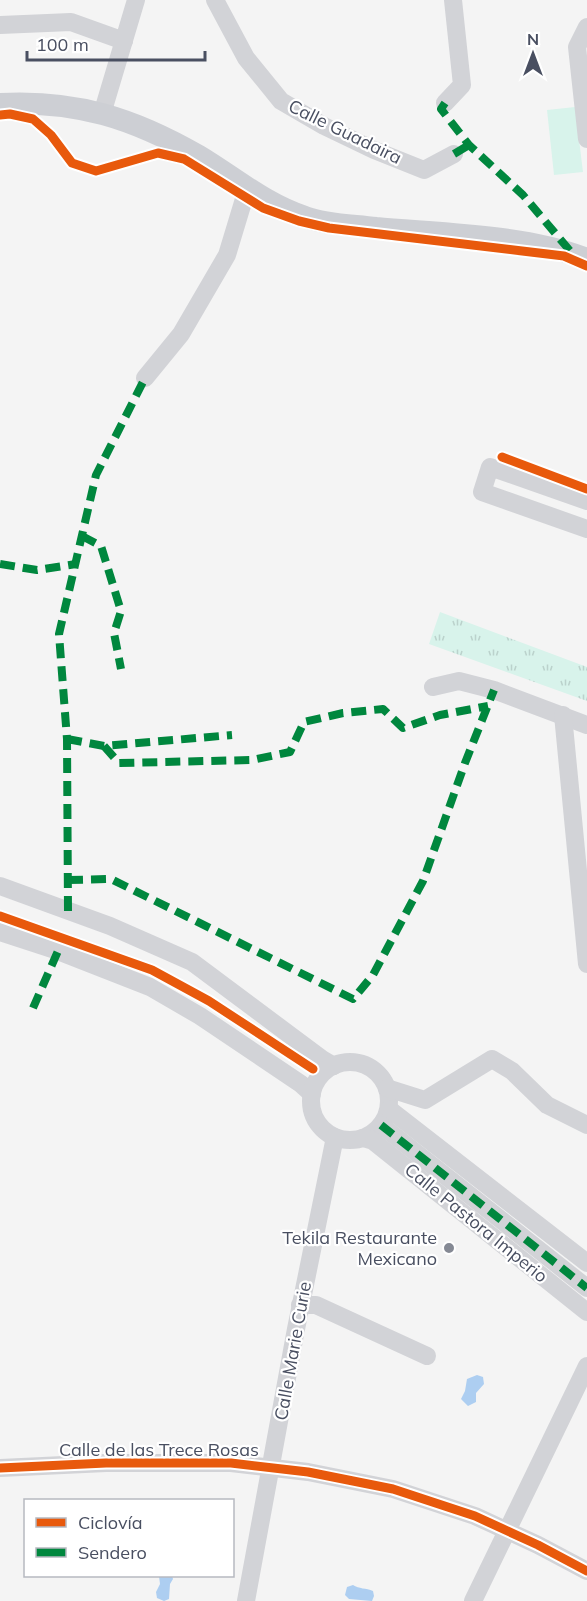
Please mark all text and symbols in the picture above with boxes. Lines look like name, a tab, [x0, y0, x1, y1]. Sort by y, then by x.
scale bar	[27, 24, 206, 62]
north arrow	[503, 24, 563, 84]
text: N	[527, 29, 539, 49]
text: 100 m	[36, 33, 89, 56]
street label: Calle Guadaira	[285, 94, 406, 169]
street label: Calle Pastora Imperio	[400, 1158, 552, 1287]
place label: Tekila Restaurante Mexicano	[282, 1226, 437, 1270]
marker: Tekila Restaurante Mexicano	[442, 1241, 456, 1255]
street label: Calle Marie Curie	[269, 1280, 316, 1422]
street label: Calle de las Trece Rosas	[59, 1438, 259, 1461]
legend	[24, 1499, 234, 1577]
text: Ciclovía	[78, 1511, 143, 1534]
text: Sendero	[78, 1541, 147, 1564]

